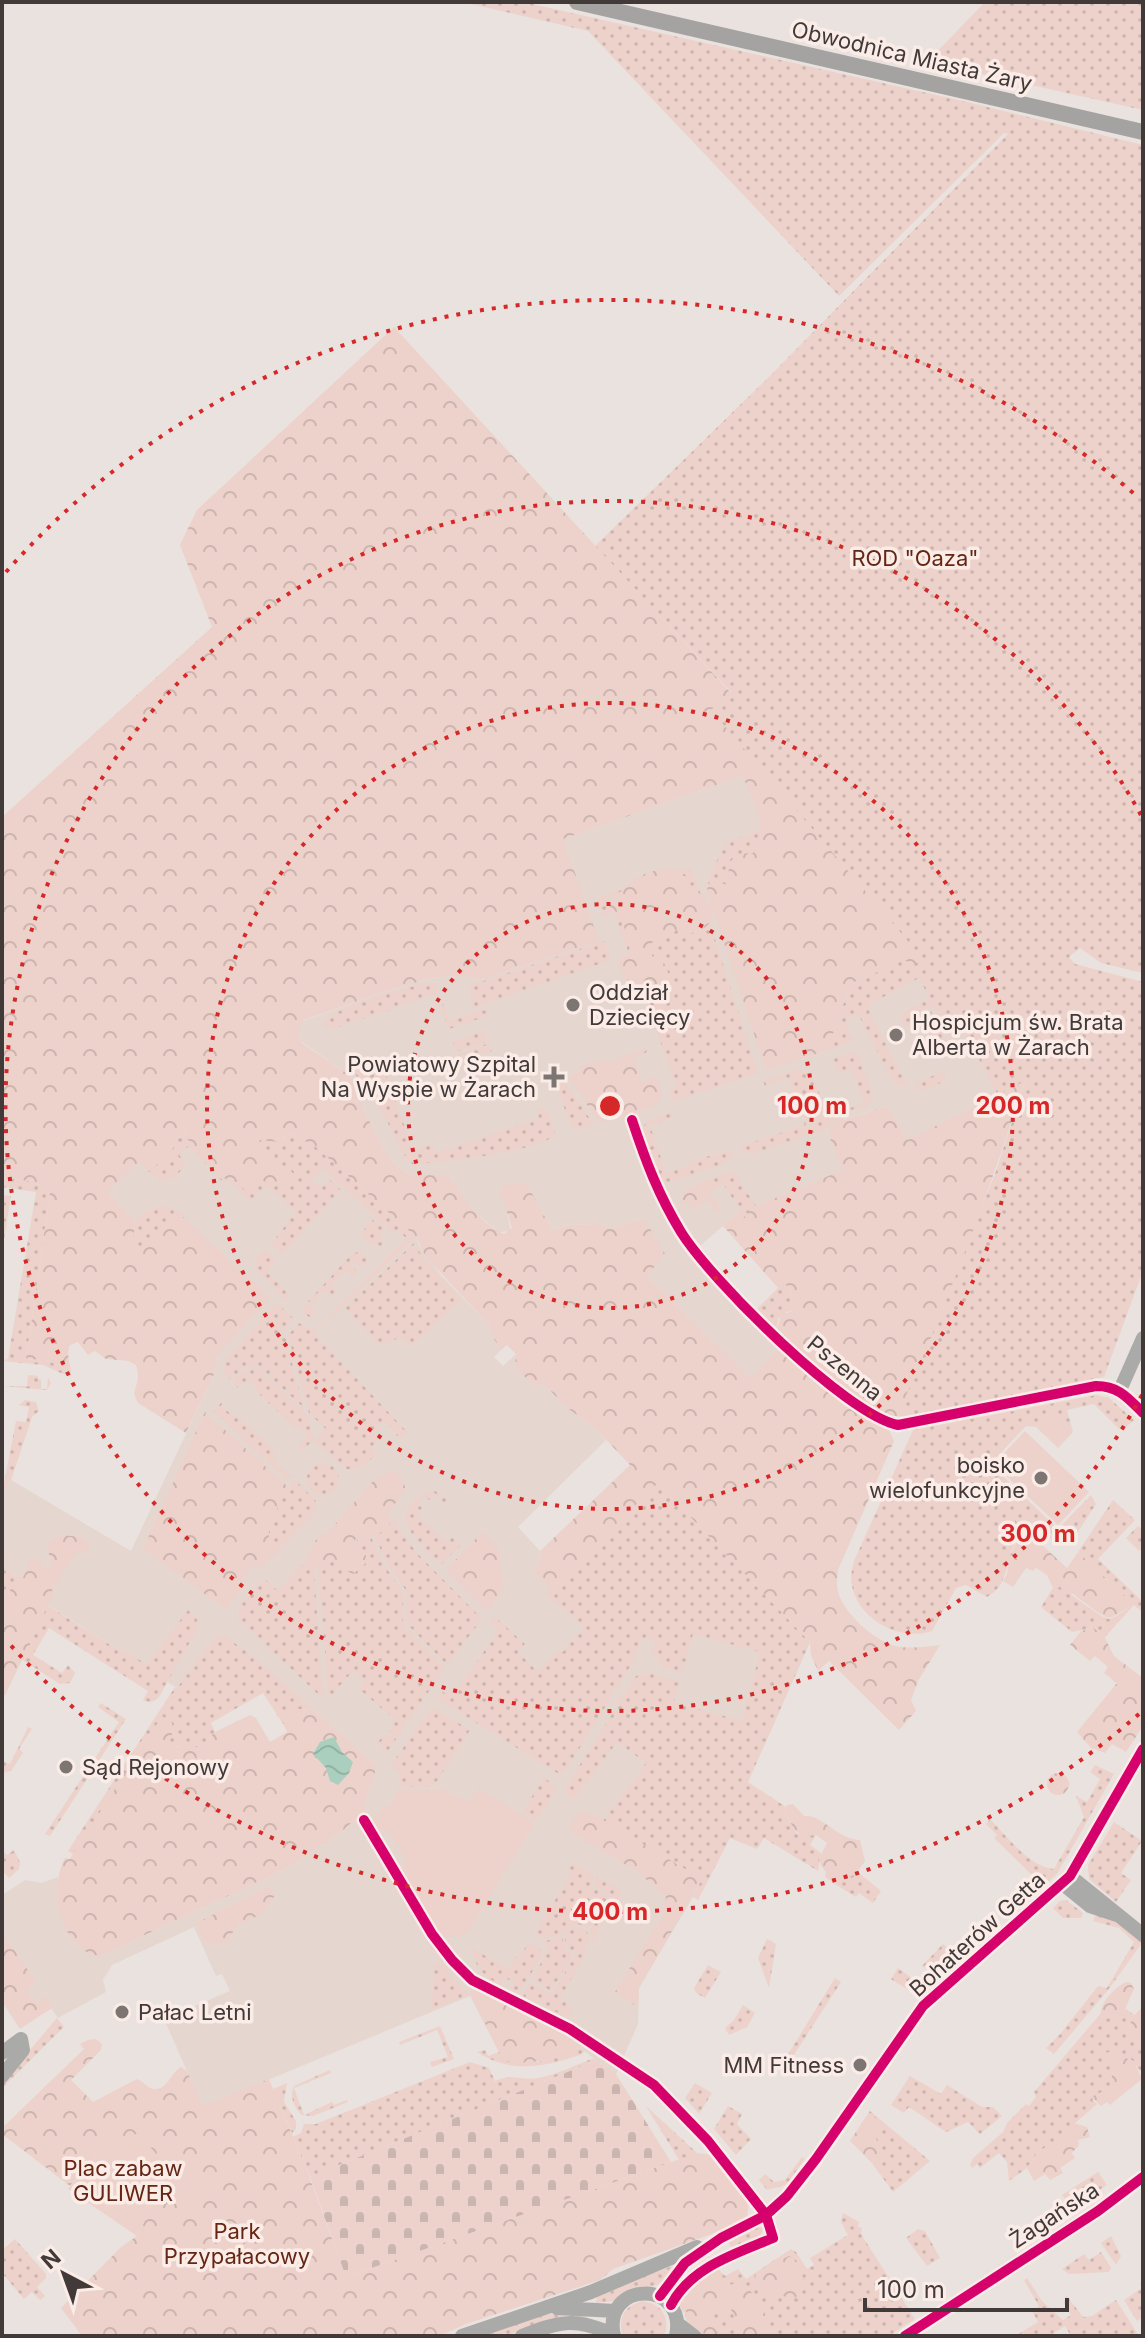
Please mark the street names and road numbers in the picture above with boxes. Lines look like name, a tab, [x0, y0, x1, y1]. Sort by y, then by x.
street label: Obwodnica Miasta Żary	[789, 16, 1035, 96]
street label: Pszenna	[802, 1330, 888, 1406]
street label: Bohaterów Getta	[904, 1866, 1050, 2002]
street label: Żagańska	[1005, 2177, 1103, 2253]

